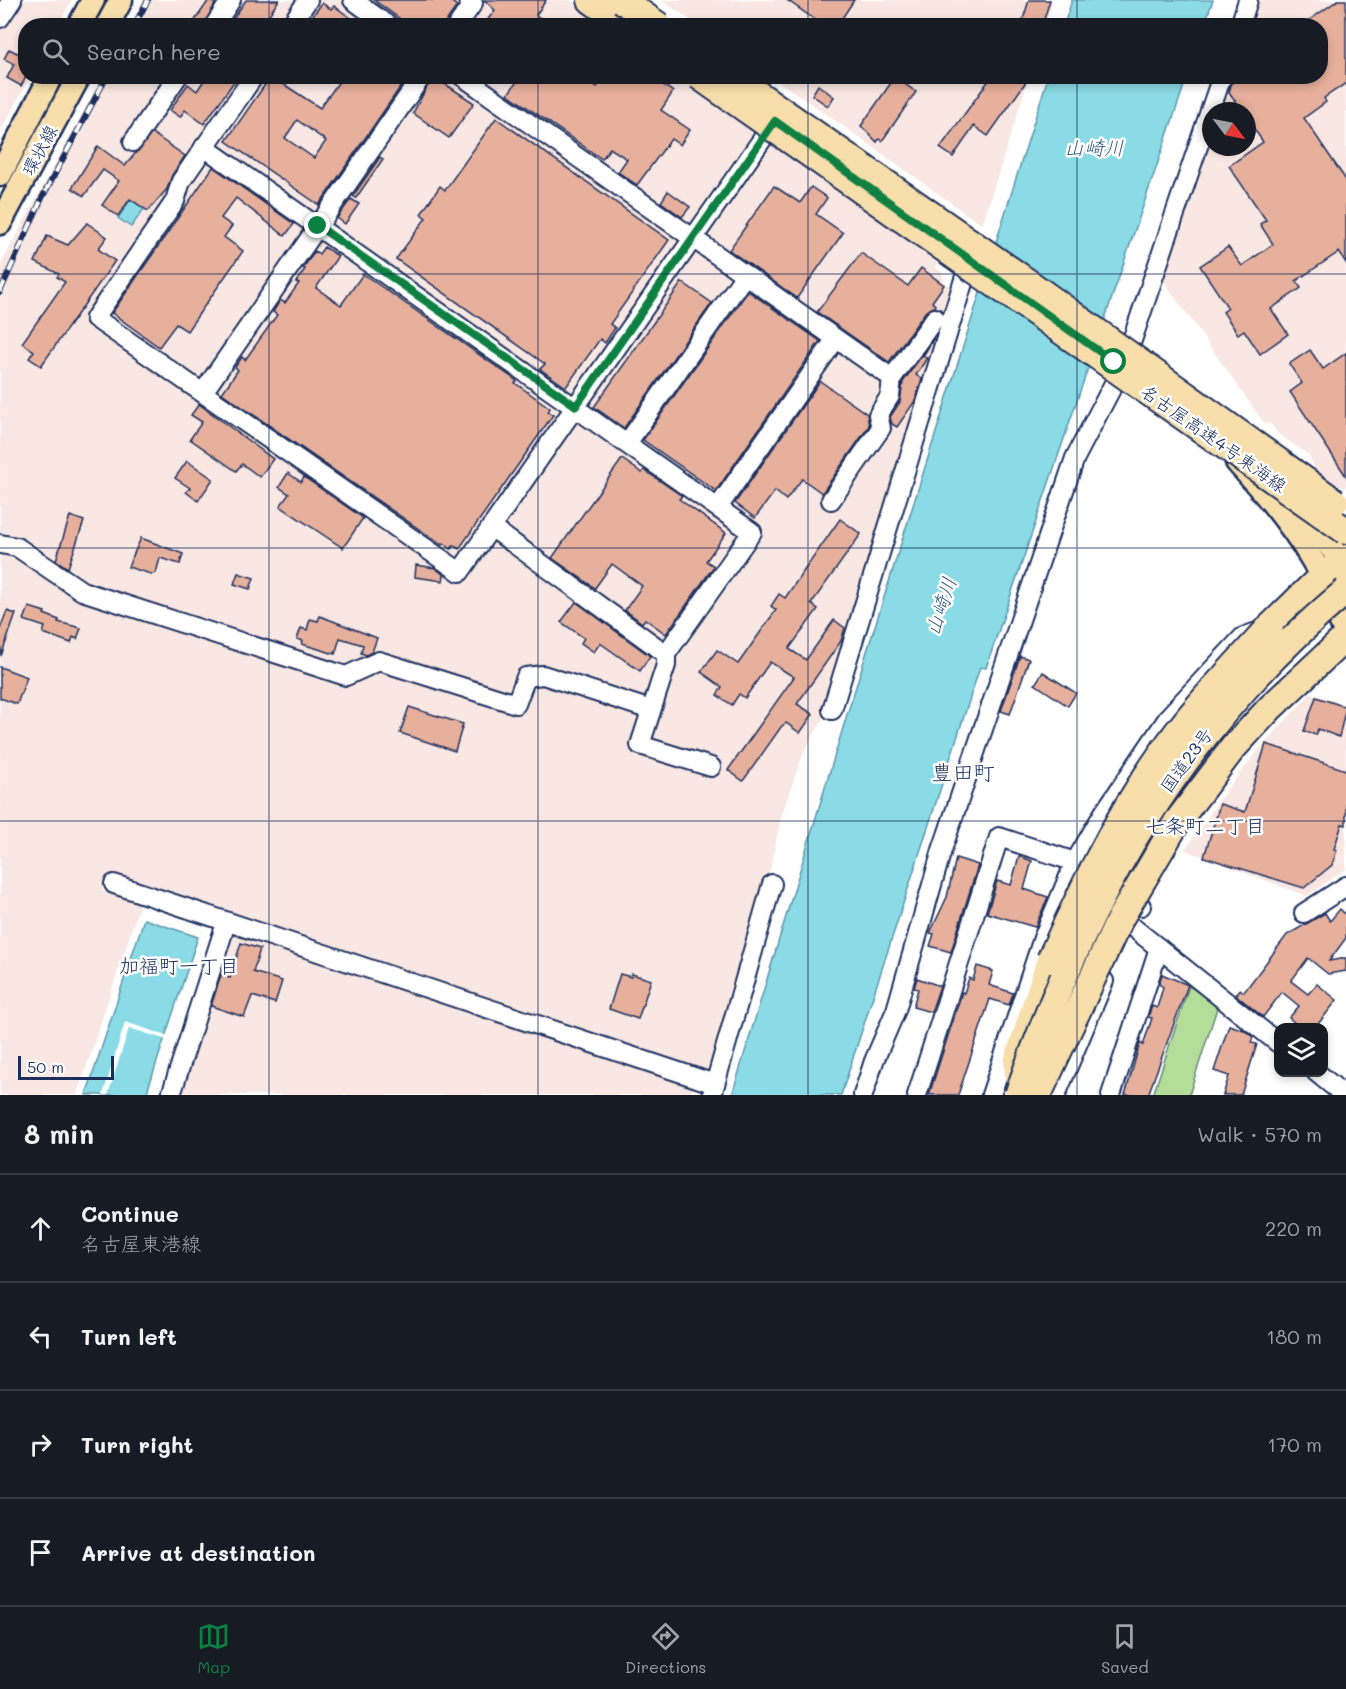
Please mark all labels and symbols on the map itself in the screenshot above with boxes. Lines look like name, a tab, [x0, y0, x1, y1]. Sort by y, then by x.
north arrow	[1202, 102, 1256, 156]
street label: 環状線	[16, 121, 62, 179]
water label: 山崎川	[1064, 134, 1124, 160]
route end	[304, 212, 330, 238]
route start	[1100, 348, 1126, 374]
street label: 名古屋高速4号東海線	[1136, 379, 1292, 497]
water label: 山崎川	[918, 573, 962, 639]
street label: 国道23号	[1154, 723, 1218, 797]
district label: 豊田町	[932, 758, 995, 785]
district label: 七条町二丁目	[1145, 812, 1265, 838]
district label: 加福町一丁目	[119, 952, 239, 978]
scale bar	[18, 1053, 114, 1080]

